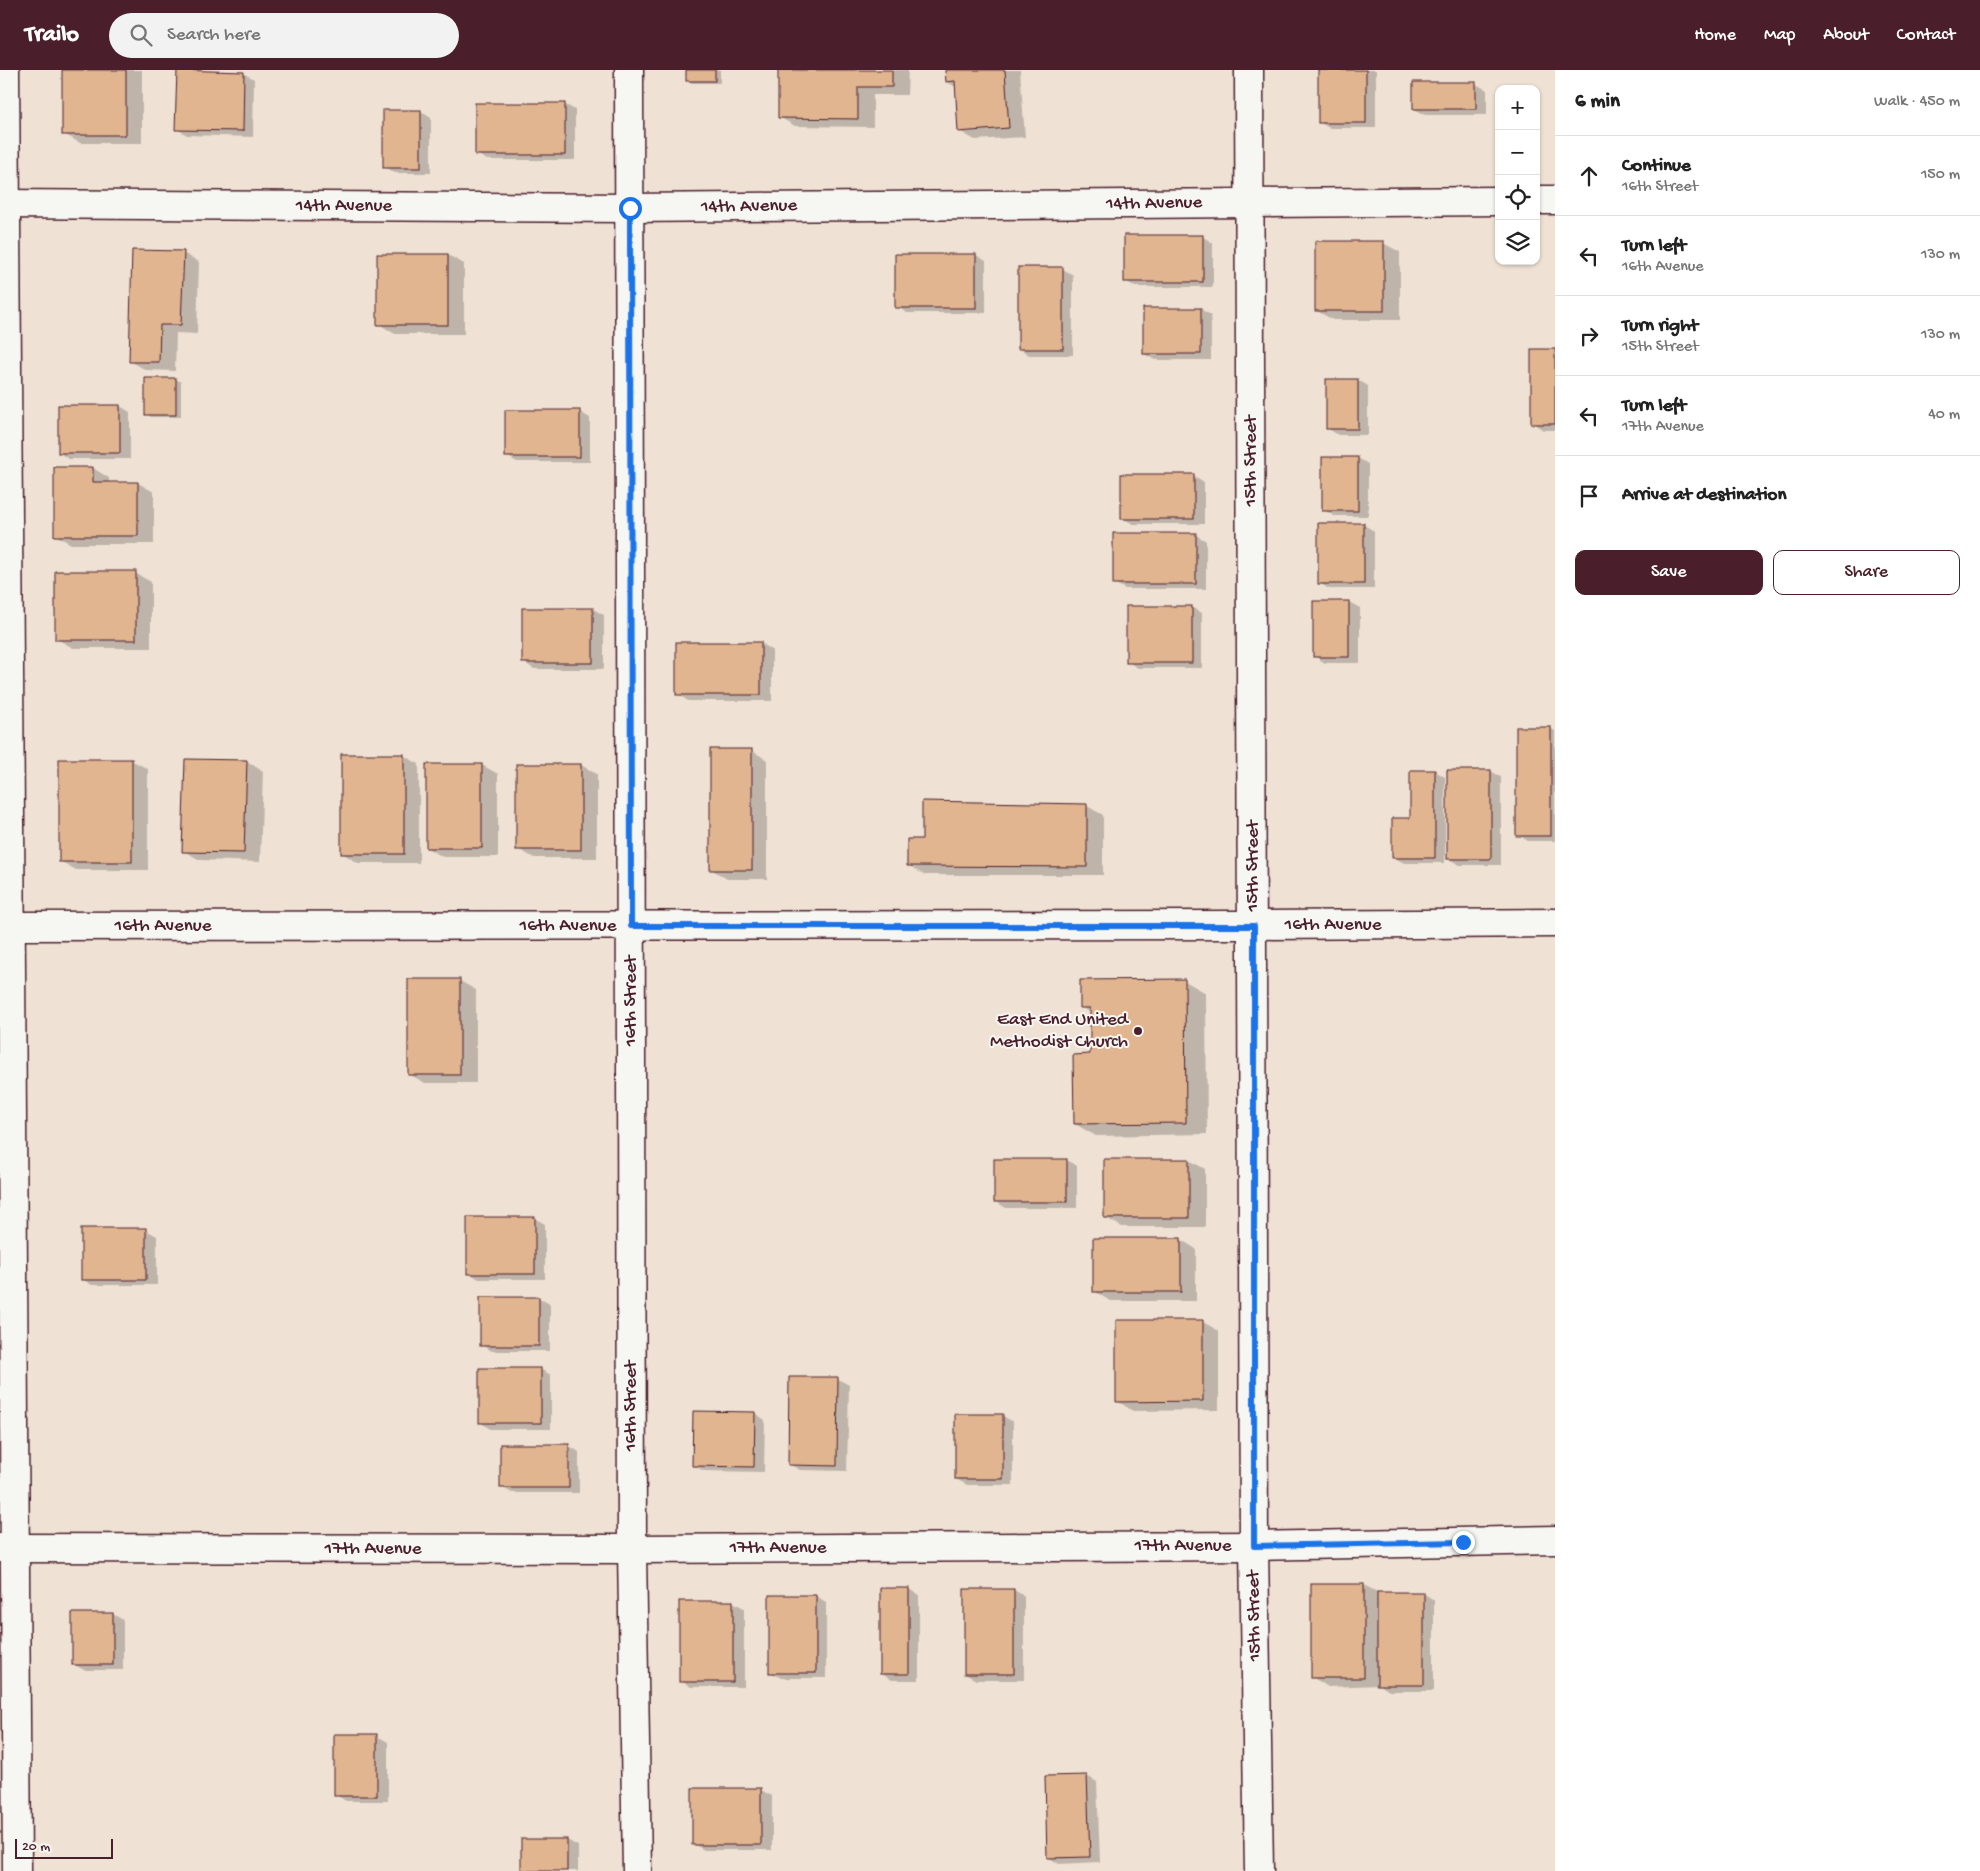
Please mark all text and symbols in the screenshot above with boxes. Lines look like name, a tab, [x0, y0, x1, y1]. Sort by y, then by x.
search box	[109, 13, 459, 58]
text: Trailo	[25, 21, 79, 50]
icon: search	[127, 21, 155, 49]
text: Search here	[167, 24, 261, 47]
text: Home	[1694, 25, 1736, 46]
text: Map	[1764, 25, 1795, 46]
text: About	[1823, 25, 1869, 46]
text: Contact	[1897, 25, 1955, 46]
map controls	[1495, 85, 1540, 265]
button: +	[1495, 85, 1540, 130]
text: 6 min	[1575, 90, 1620, 115]
text: Walk · 450 m	[1874, 93, 1960, 112]
button: −	[1495, 130, 1540, 175]
text: Continue	[1622, 155, 1691, 178]
icon: ahead	[1575, 162, 1603, 190]
text: 150 m	[1921, 166, 1960, 185]
button: locate	[1495, 175, 1540, 220]
text: 16th Street	[1622, 178, 1698, 197]
street label: 14th Avenue	[1105, 192, 1203, 216]
street label: 14th Avenue	[295, 195, 392, 218]
street label: 14th Avenue	[700, 195, 798, 219]
route start	[619, 197, 642, 220]
button: layers	[1495, 220, 1540, 265]
text: Turn left	[1622, 235, 1686, 258]
icon: left	[1575, 242, 1603, 270]
text: 130 m	[1921, 246, 1960, 265]
text: 16th Avenue	[1622, 258, 1704, 277]
text: Turn right	[1622, 315, 1698, 338]
icon: right	[1575, 322, 1603, 350]
text: 130 m	[1921, 326, 1960, 345]
text: 15th Street	[1622, 338, 1698, 357]
text: Turn left	[1622, 395, 1686, 418]
icon: left	[1575, 402, 1603, 430]
text: 40 m	[1928, 406, 1960, 425]
street label: 15th Street	[1240, 413, 1263, 507]
text: 17th Avenue	[1622, 418, 1704, 437]
icon: arrive	[1575, 482, 1603, 510]
text: Arrive at destination	[1622, 484, 1786, 507]
button: Save	[1575, 550, 1763, 595]
button: Share	[1773, 550, 1960, 595]
street label: 15th Street	[1242, 818, 1265, 912]
street label: 16th Avenue	[1284, 914, 1382, 937]
street label: 16th Avenue	[114, 915, 212, 938]
street label: 16th Avenue	[519, 915, 617, 938]
street label: 16th Street	[620, 954, 643, 1047]
place label: East End United Methodist Church	[990, 1009, 1130, 1054]
marker: East End United Methodist Church	[1132, 1025, 1144, 1037]
street label: 16th Street	[620, 1359, 643, 1452]
route end	[1452, 1531, 1475, 1554]
street label: 17th Avenue	[1133, 1535, 1232, 1558]
street label: 17th Avenue	[728, 1537, 827, 1560]
street label: 17th Avenue	[323, 1538, 422, 1561]
street label: 15th Street	[1243, 1568, 1267, 1663]
scale bar	[15, 1836, 112, 1859]
text: 20 m	[22, 1839, 50, 1856]

